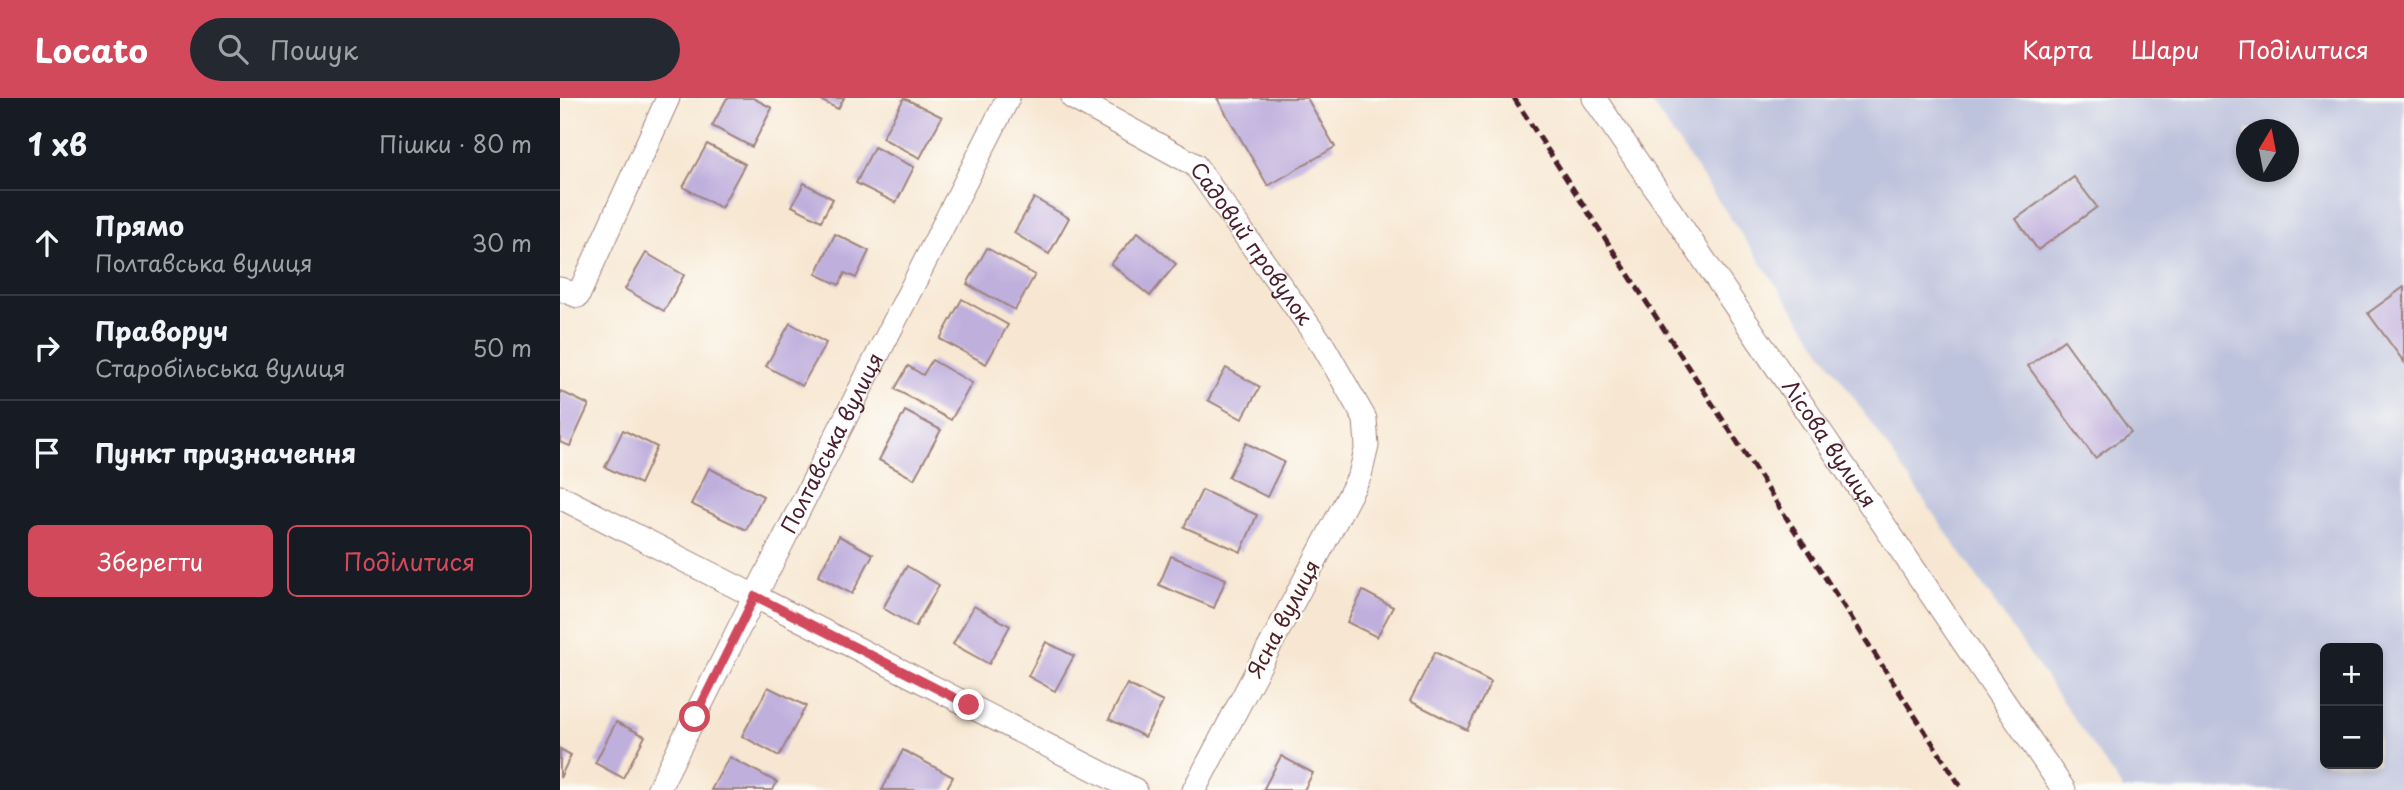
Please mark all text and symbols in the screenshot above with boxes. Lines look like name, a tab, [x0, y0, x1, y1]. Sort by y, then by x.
search box	[190, 18, 680, 81]
text: Locato	[35, 24, 148, 74]
icon: search	[214, 30, 252, 68]
text: Пошук	[270, 30, 358, 69]
text: Карта	[2022, 31, 2093, 67]
text: Шари	[2131, 31, 2200, 67]
text: Поділитися	[2238, 31, 2369, 67]
north arrow	[2236, 119, 2299, 182]
text: 1 хв	[28, 121, 87, 166]
text: Пішки · 80 m	[379, 126, 532, 161]
street label: Садовий провулок	[1184, 155, 1322, 331]
text: Прямо	[95, 206, 184, 245]
icon: ahead	[28, 224, 66, 262]
text: 30 m	[471, 225, 532, 260]
text: Полтавська вулиця	[95, 245, 313, 280]
text: Праворуч	[95, 311, 228, 350]
icon: right	[28, 329, 66, 367]
text: 50 m	[472, 330, 532, 365]
street label: Полтавська вулиця	[771, 347, 890, 538]
text: Старобільська вулиця	[95, 350, 346, 385]
street label: Лісова вулиця	[1775, 372, 1886, 513]
text: Пункт призначення	[95, 433, 356, 472]
icon: arrive	[28, 434, 66, 472]
button: Зберегти	[28, 525, 273, 597]
button: Поділитися	[287, 525, 532, 597]
street label: Ясна вулиця	[1238, 553, 1327, 683]
map controls	[2320, 643, 2383, 769]
button: +	[2320, 643, 2383, 706]
route end	[953, 689, 984, 720]
route start	[679, 701, 710, 732]
button: −	[2320, 706, 2383, 769]

